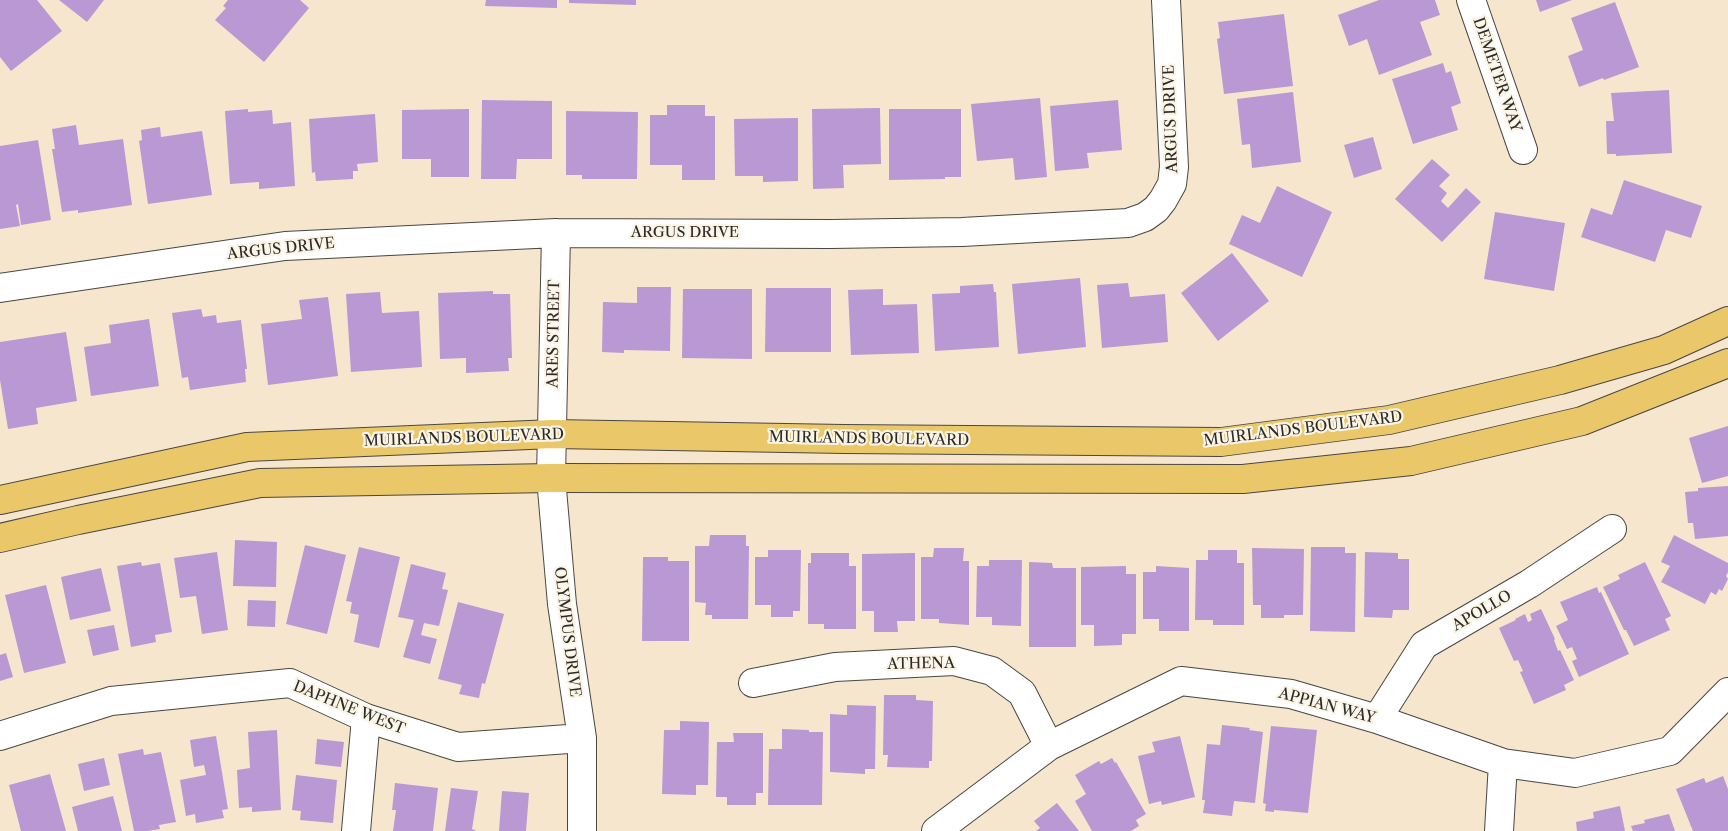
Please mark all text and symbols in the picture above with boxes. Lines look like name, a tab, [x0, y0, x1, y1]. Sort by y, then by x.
street label: DEMETER WAY	[1469, 15, 1525, 135]
street label: ARGUS DRIVE	[1160, 65, 1182, 173]
street label: ARGUS DRIVE	[631, 224, 739, 242]
street label: ARGUS DRIVE	[226, 234, 336, 264]
street label: ARES STREET	[544, 280, 564, 388]
street label: MUIRLANDS BOULEVARD	[1203, 408, 1403, 450]
street label: MUIRLANDS BOULEVARD	[364, 426, 564, 450]
street label: MUIRLANDS BOULEVARD	[769, 428, 969, 450]
street label: OLYMPUS DRIVE	[550, 566, 584, 698]
street label: APOLLO	[1449, 587, 1515, 635]
street label: ATHENA	[887, 654, 955, 674]
street label: DAPHNE WEST	[290, 677, 408, 739]
street label: APPIAN WAY	[1277, 684, 1377, 728]

